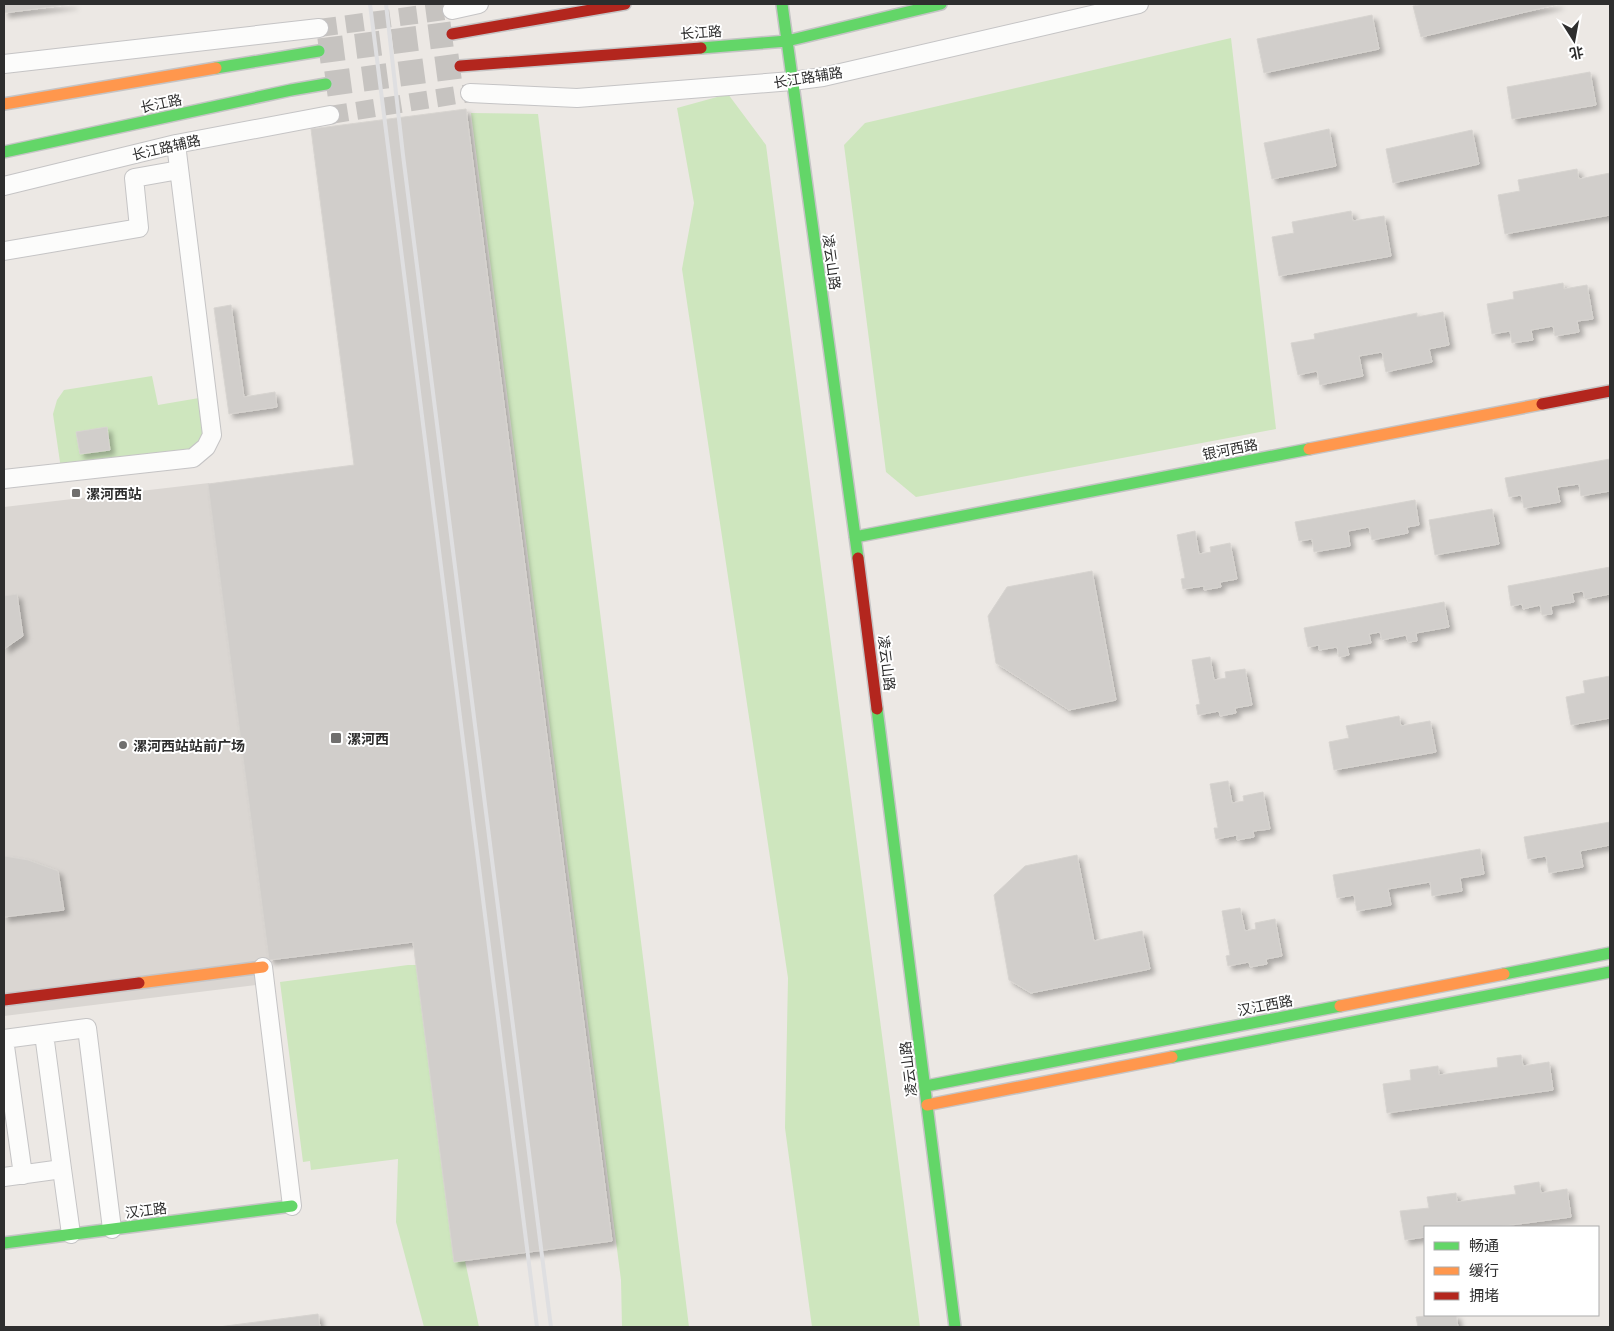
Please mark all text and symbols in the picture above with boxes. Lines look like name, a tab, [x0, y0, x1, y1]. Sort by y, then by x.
north arrow	[1549, 15, 1599, 65]
street label: 长江路	[679, 22, 723, 42]
text: 北	[1568, 44, 1585, 63]
street label: 长江路辅路	[772, 63, 844, 91]
street label: 长江路	[139, 90, 183, 116]
street label: 长江路辅路	[130, 131, 202, 163]
street label: 凌云山路	[820, 233, 844, 291]
street label: 银河西路	[1201, 435, 1259, 463]
place label: 漯河西站	[86, 485, 142, 502]
marker: 漯河西站	[70, 487, 82, 499]
street label: 凌云山路	[875, 634, 899, 692]
place label: 漯河西	[347, 730, 389, 747]
marker: 漯河西	[329, 731, 343, 745]
place label: 漯河西站站前广场	[133, 737, 245, 754]
marker: 漯河西站站前广场	[117, 739, 129, 751]
street label: 汉江西路	[1236, 991, 1294, 1019]
street label: 凌云山路	[896, 1040, 920, 1098]
street label: 汉江路	[124, 1199, 168, 1221]
legend	[1424, 1226, 1599, 1316]
text: 畅通	[1469, 1236, 1499, 1254]
text: 缓行	[1469, 1261, 1499, 1279]
text: 拥堵	[1469, 1286, 1499, 1304]

